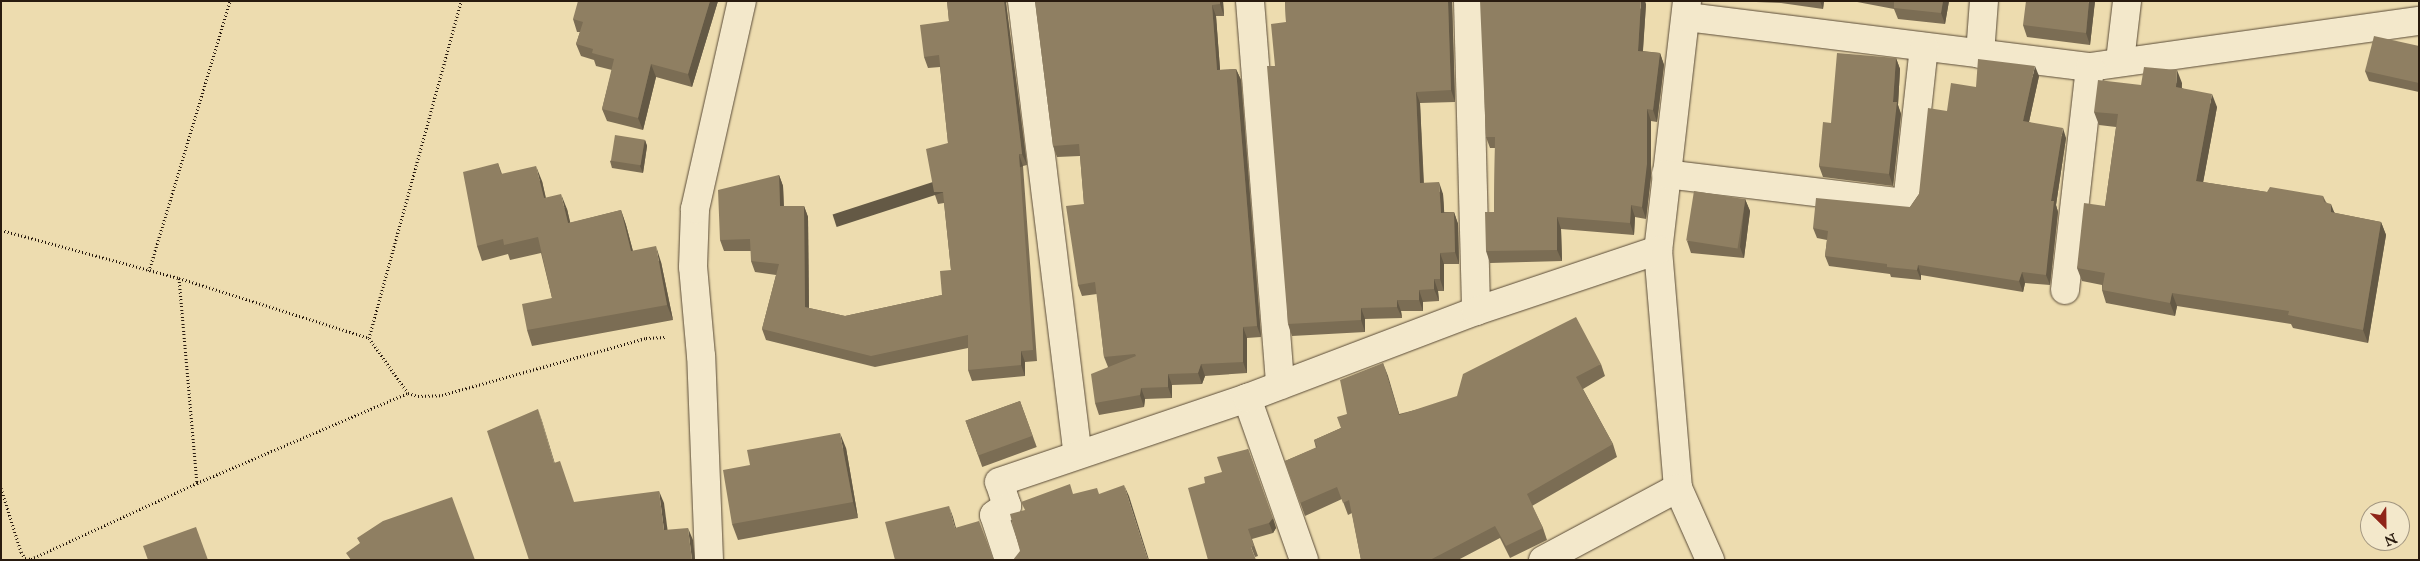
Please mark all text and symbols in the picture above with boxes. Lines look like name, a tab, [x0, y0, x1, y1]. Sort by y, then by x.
north arrow	[2360, 501, 2410, 551]
text: N	[2382, 529, 2399, 549]

